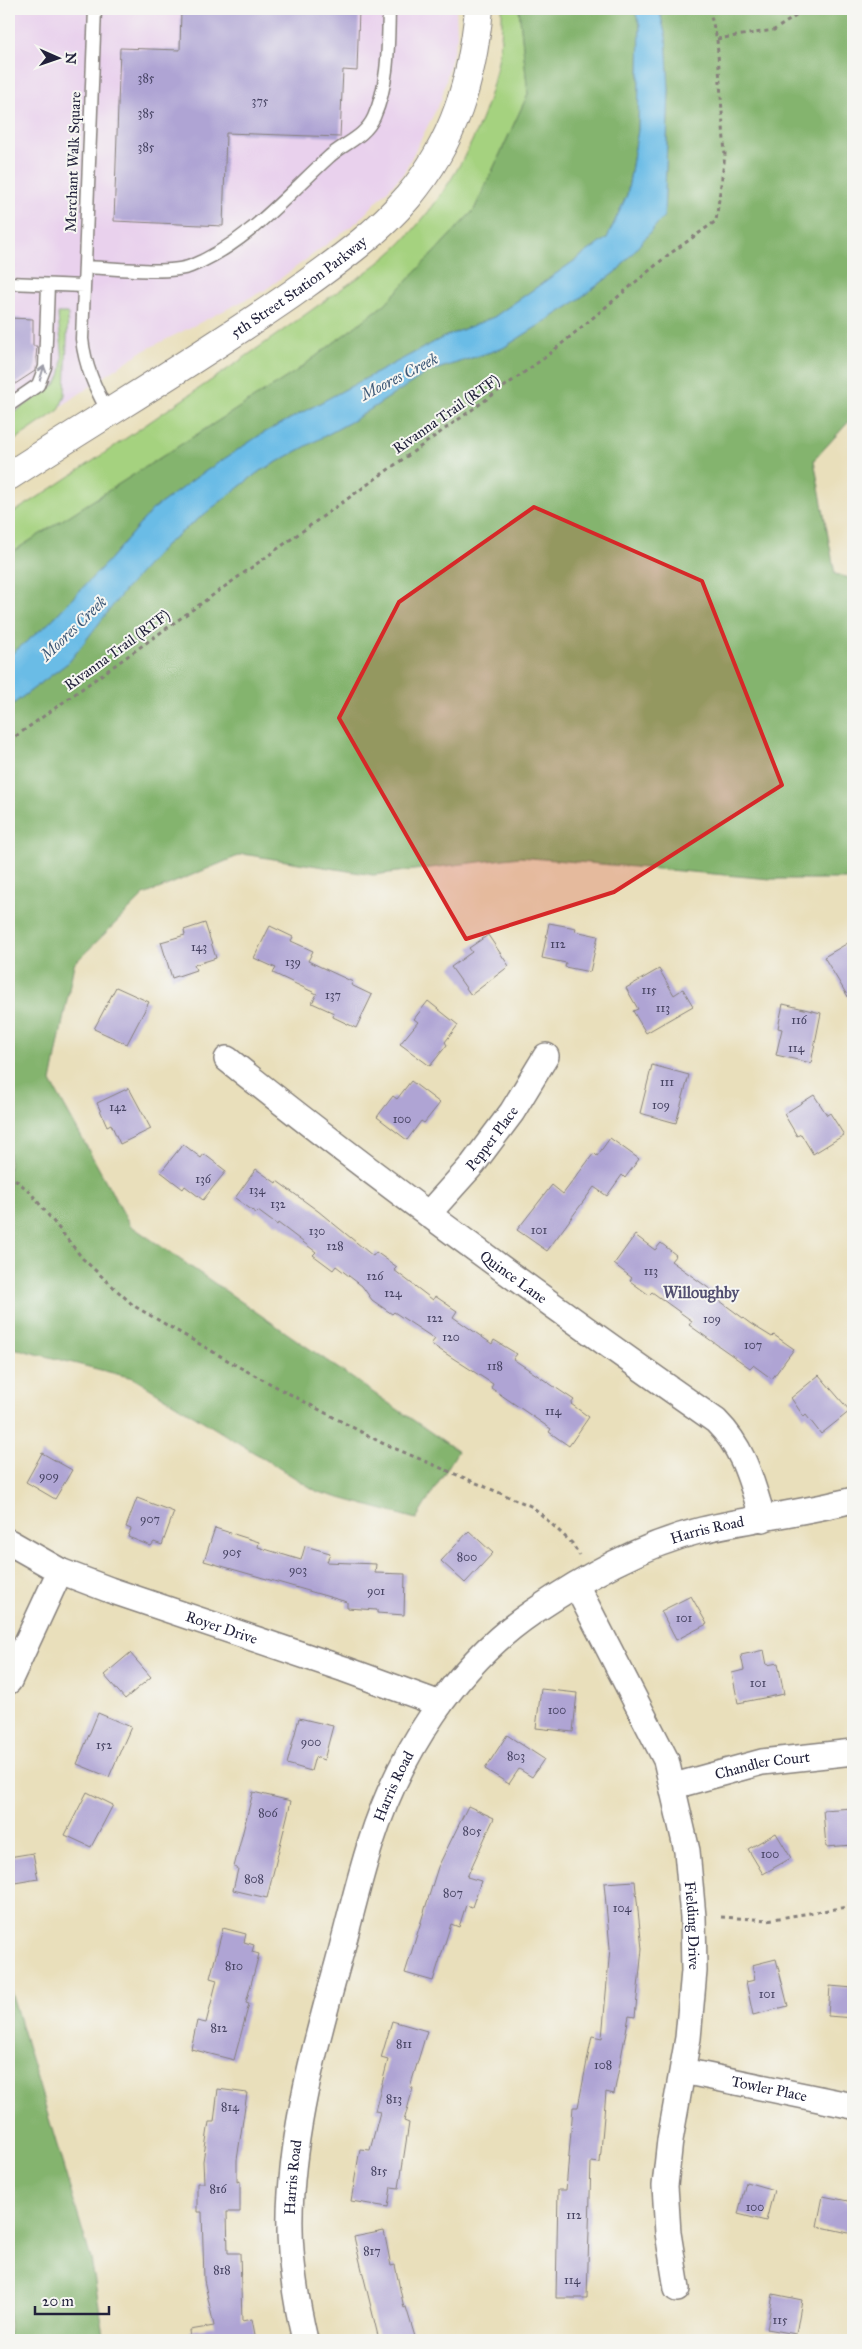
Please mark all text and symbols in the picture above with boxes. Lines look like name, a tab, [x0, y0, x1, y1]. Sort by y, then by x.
north arrow	[32, 32, 82, 82]
text: N	[62, 52, 79, 65]
house number: 385	[138, 71, 155, 85]
street label: Merchant Walk Square	[62, 91, 85, 233]
house number: 375	[252, 94, 269, 108]
house number: 385	[138, 106, 155, 120]
house number: 385	[138, 140, 155, 154]
street label: 5th Street Station Parkway	[227, 232, 371, 342]
water label: Moores Creek	[356, 349, 441, 405]
one-way arrow	[38, 365, 48, 381]
street label: Rivanna Trail (RTF)	[389, 370, 503, 458]
water label: Moores Creek	[35, 592, 110, 666]
street label: Rivanna Trail (RTF)	[61, 606, 174, 695]
house number: 112	[550, 937, 566, 951]
house number: 143	[191, 940, 207, 954]
house number: 139	[285, 955, 301, 969]
house number: 115	[642, 983, 657, 997]
house number: 137	[325, 988, 341, 1002]
house number: 113	[656, 1001, 670, 1015]
house number: 116	[791, 1013, 808, 1027]
house number: 114	[788, 1041, 804, 1055]
house number: 111	[660, 1075, 674, 1089]
house number: 109	[652, 1098, 670, 1112]
house number: 142	[109, 1100, 127, 1114]
street label: Pepper Place	[462, 1103, 522, 1175]
house number: 100	[393, 1112, 411, 1126]
house number: 136	[195, 1172, 212, 1186]
house number: 134	[249, 1183, 265, 1197]
house number: 132	[270, 1197, 286, 1211]
house number: 101	[531, 1223, 547, 1237]
house number: 130	[309, 1224, 325, 1238]
house number: 128	[326, 1239, 344, 1253]
street label: Quince Lane	[476, 1247, 551, 1307]
house number: 113	[644, 1264, 658, 1278]
house number: 126	[367, 1269, 384, 1283]
district label: Willoughby	[663, 1283, 741, 1303]
house number: 124	[384, 1286, 402, 1300]
house number: 122	[427, 1311, 443, 1325]
house number: 109	[703, 1312, 721, 1326]
house number: 120	[442, 1330, 460, 1344]
house number: 107	[744, 1338, 762, 1352]
house number: 118	[487, 1359, 503, 1373]
house number: 114	[545, 1404, 561, 1418]
house number: 909	[39, 1469, 59, 1483]
house number: 907	[140, 1512, 160, 1526]
street label: Harris Road	[668, 1512, 746, 1548]
house number: 905	[222, 1545, 242, 1559]
house number: 800	[457, 1550, 477, 1564]
house number: 903	[289, 1563, 307, 1577]
house number: 901	[367, 1584, 385, 1598]
street label: Royer Drive	[183, 1607, 260, 1648]
house number: 101	[676, 1611, 692, 1625]
house number: 101	[750, 1676, 766, 1690]
house number: 100	[548, 1703, 566, 1717]
house number: 900	[301, 1735, 321, 1749]
house number: 152	[96, 1738, 112, 1752]
street label: Harris Road	[370, 1748, 418, 1824]
street label: Chandler Court	[713, 1748, 811, 1783]
house number: 803	[507, 1749, 525, 1763]
house number: 806	[258, 1806, 279, 1820]
house number: 805	[463, 1824, 482, 1838]
house number: 100	[761, 1847, 779, 1861]
house number: 808	[244, 1872, 264, 1886]
street label: Fielding Drive	[681, 1880, 703, 1970]
house number: 807	[443, 1886, 463, 1900]
house number: 104	[613, 1901, 631, 1915]
house number: 810	[225, 1959, 243, 1973]
house number: 101	[759, 1987, 775, 2001]
house number: 812	[210, 2021, 228, 2035]
house number: 811	[396, 2037, 412, 2051]
house number: 108	[594, 2058, 612, 2072]
street label: Towler Place	[730, 2072, 809, 2105]
house number: 813	[386, 2092, 402, 2106]
house number: 814	[221, 2100, 239, 2114]
street label: Harris Road	[281, 2138, 306, 2215]
house number: 815	[371, 2164, 388, 2178]
house number: 816	[209, 2182, 227, 2196]
house number: 100	[746, 2200, 764, 2214]
house number: 112	[566, 2208, 582, 2222]
house number: 817	[363, 2244, 381, 2258]
house number: 818	[213, 2263, 231, 2277]
house number: 114	[564, 2273, 580, 2287]
scale bar	[35, 2284, 109, 2316]
text: 20 m	[42, 2292, 74, 2310]
house number: 115	[773, 2313, 788, 2327]

